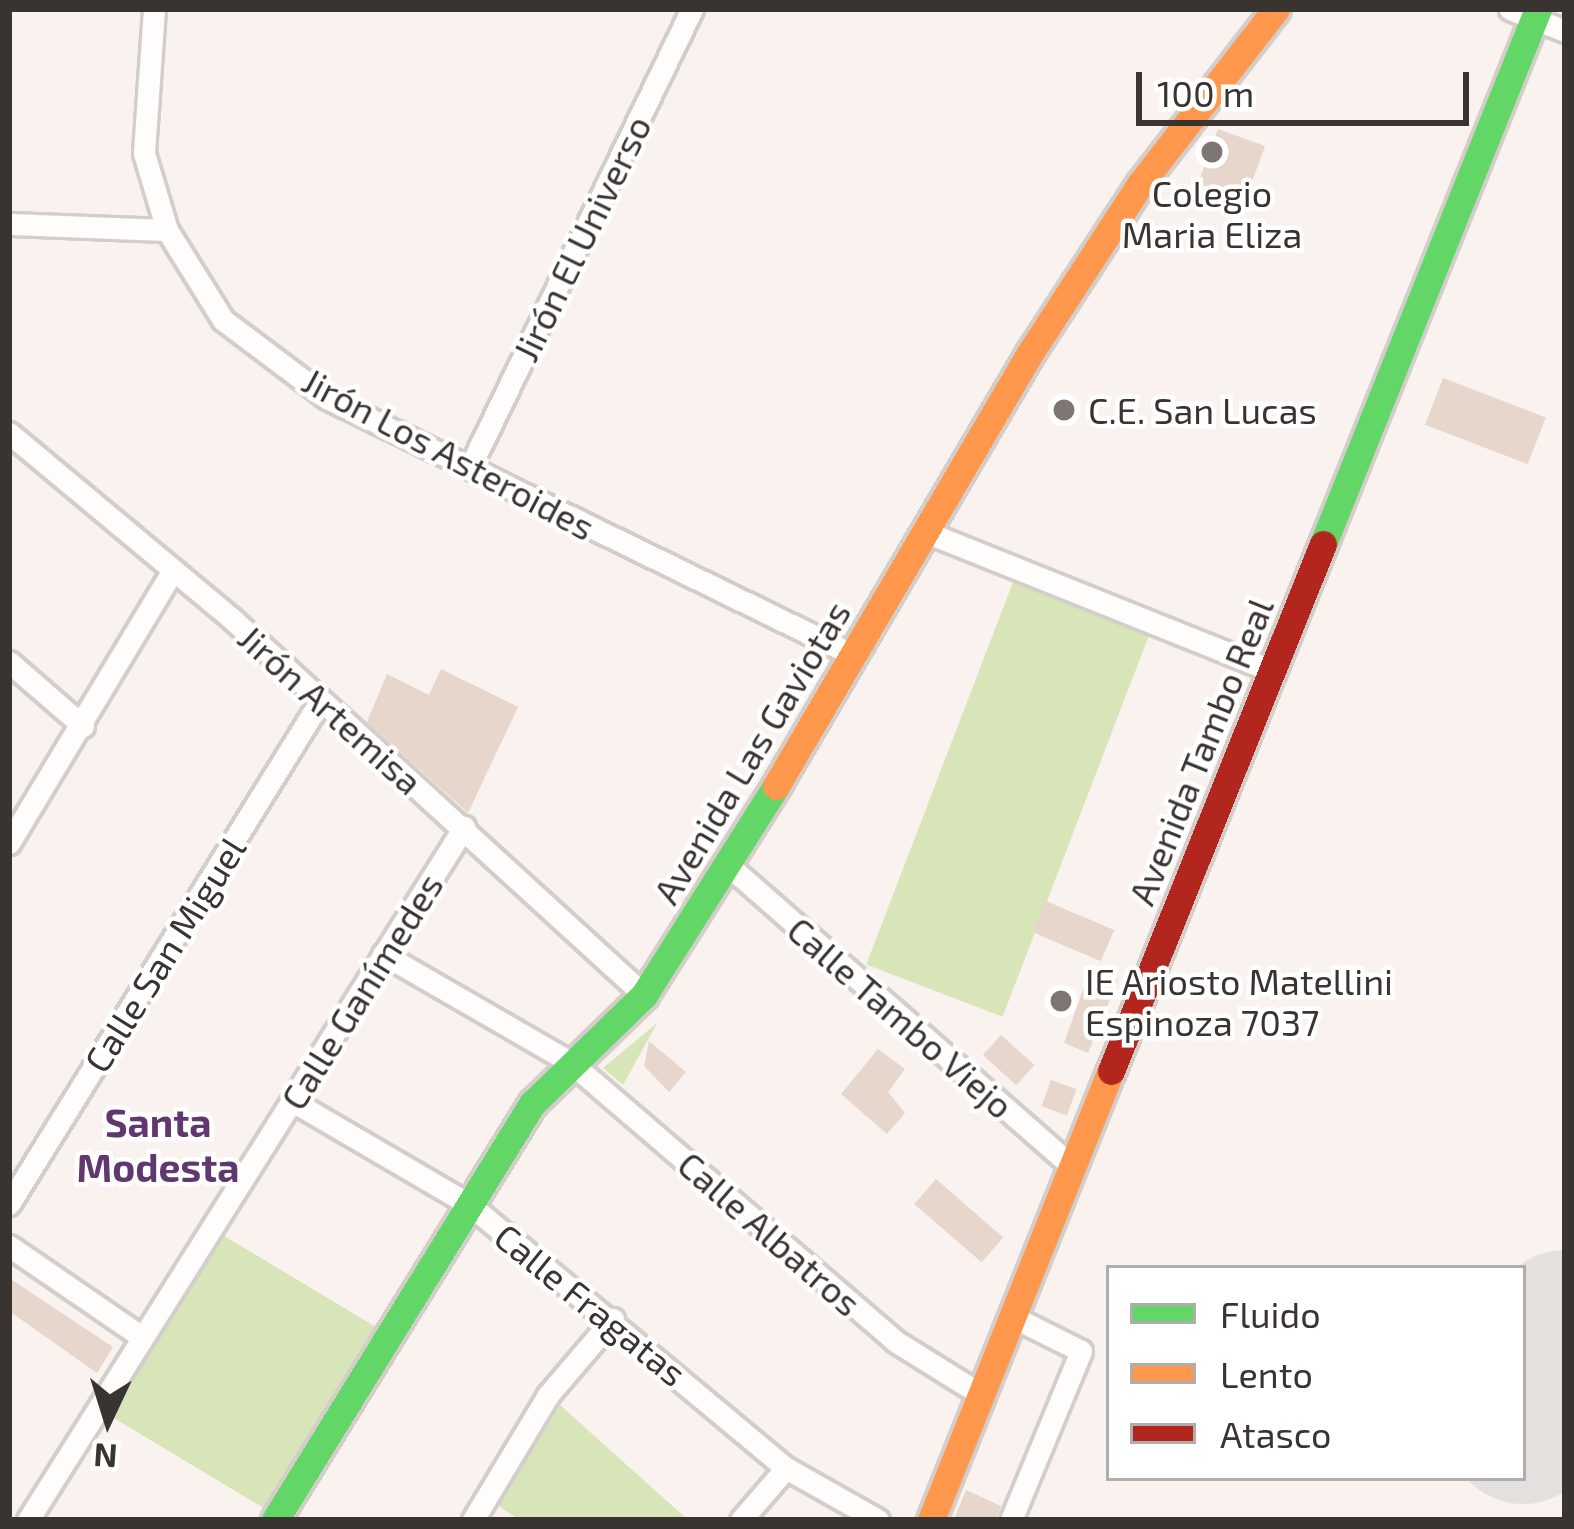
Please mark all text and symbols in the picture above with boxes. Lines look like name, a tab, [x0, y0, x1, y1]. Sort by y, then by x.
scale bar	[1142, 48, 1475, 122]
text: 100 m	[1157, 71, 1254, 114]
street label: Jirón El Universo	[503, 108, 659, 368]
marker: Colegio Maria Eliza	[1199, 139, 1225, 165]
place label: Colegio Maria Eliza	[1122, 170, 1302, 255]
street label: Jirón Los Asteroides	[295, 358, 603, 548]
place label: C.E. San Lucas	[1088, 388, 1317, 432]
marker: C.E. San Lucas	[1051, 397, 1077, 423]
street label: Avenida Tambo Real	[1119, 591, 1281, 911]
street label: Avenida Las Gaviotas	[644, 593, 858, 911]
street label: Jirón Artemisa	[230, 615, 432, 803]
street label: Calle San Miguel	[74, 828, 254, 1080]
street label: Calle Ganímedes	[271, 865, 451, 1117]
street label: Calle Tambo Viejo	[779, 907, 1023, 1127]
place label: IE Ariosto Matellini Espinoza 7037	[1085, 958, 1394, 1043]
marker: IE Ariosto Matellini Espinoza 7037	[1048, 988, 1074, 1014]
district label: Santa Modesta	[77, 1100, 239, 1191]
street label: Calle Albatros	[669, 1142, 871, 1324]
street label: Calle Fragatas	[487, 1214, 695, 1394]
legend	[1106, 1265, 1526, 1481]
text: Fluido	[1220, 1292, 1321, 1335]
text: Lento	[1220, 1352, 1313, 1395]
north arrow	[48, 1361, 168, 1481]
text: Atasco	[1220, 1412, 1332, 1455]
text: N	[92, 1436, 119, 1478]

